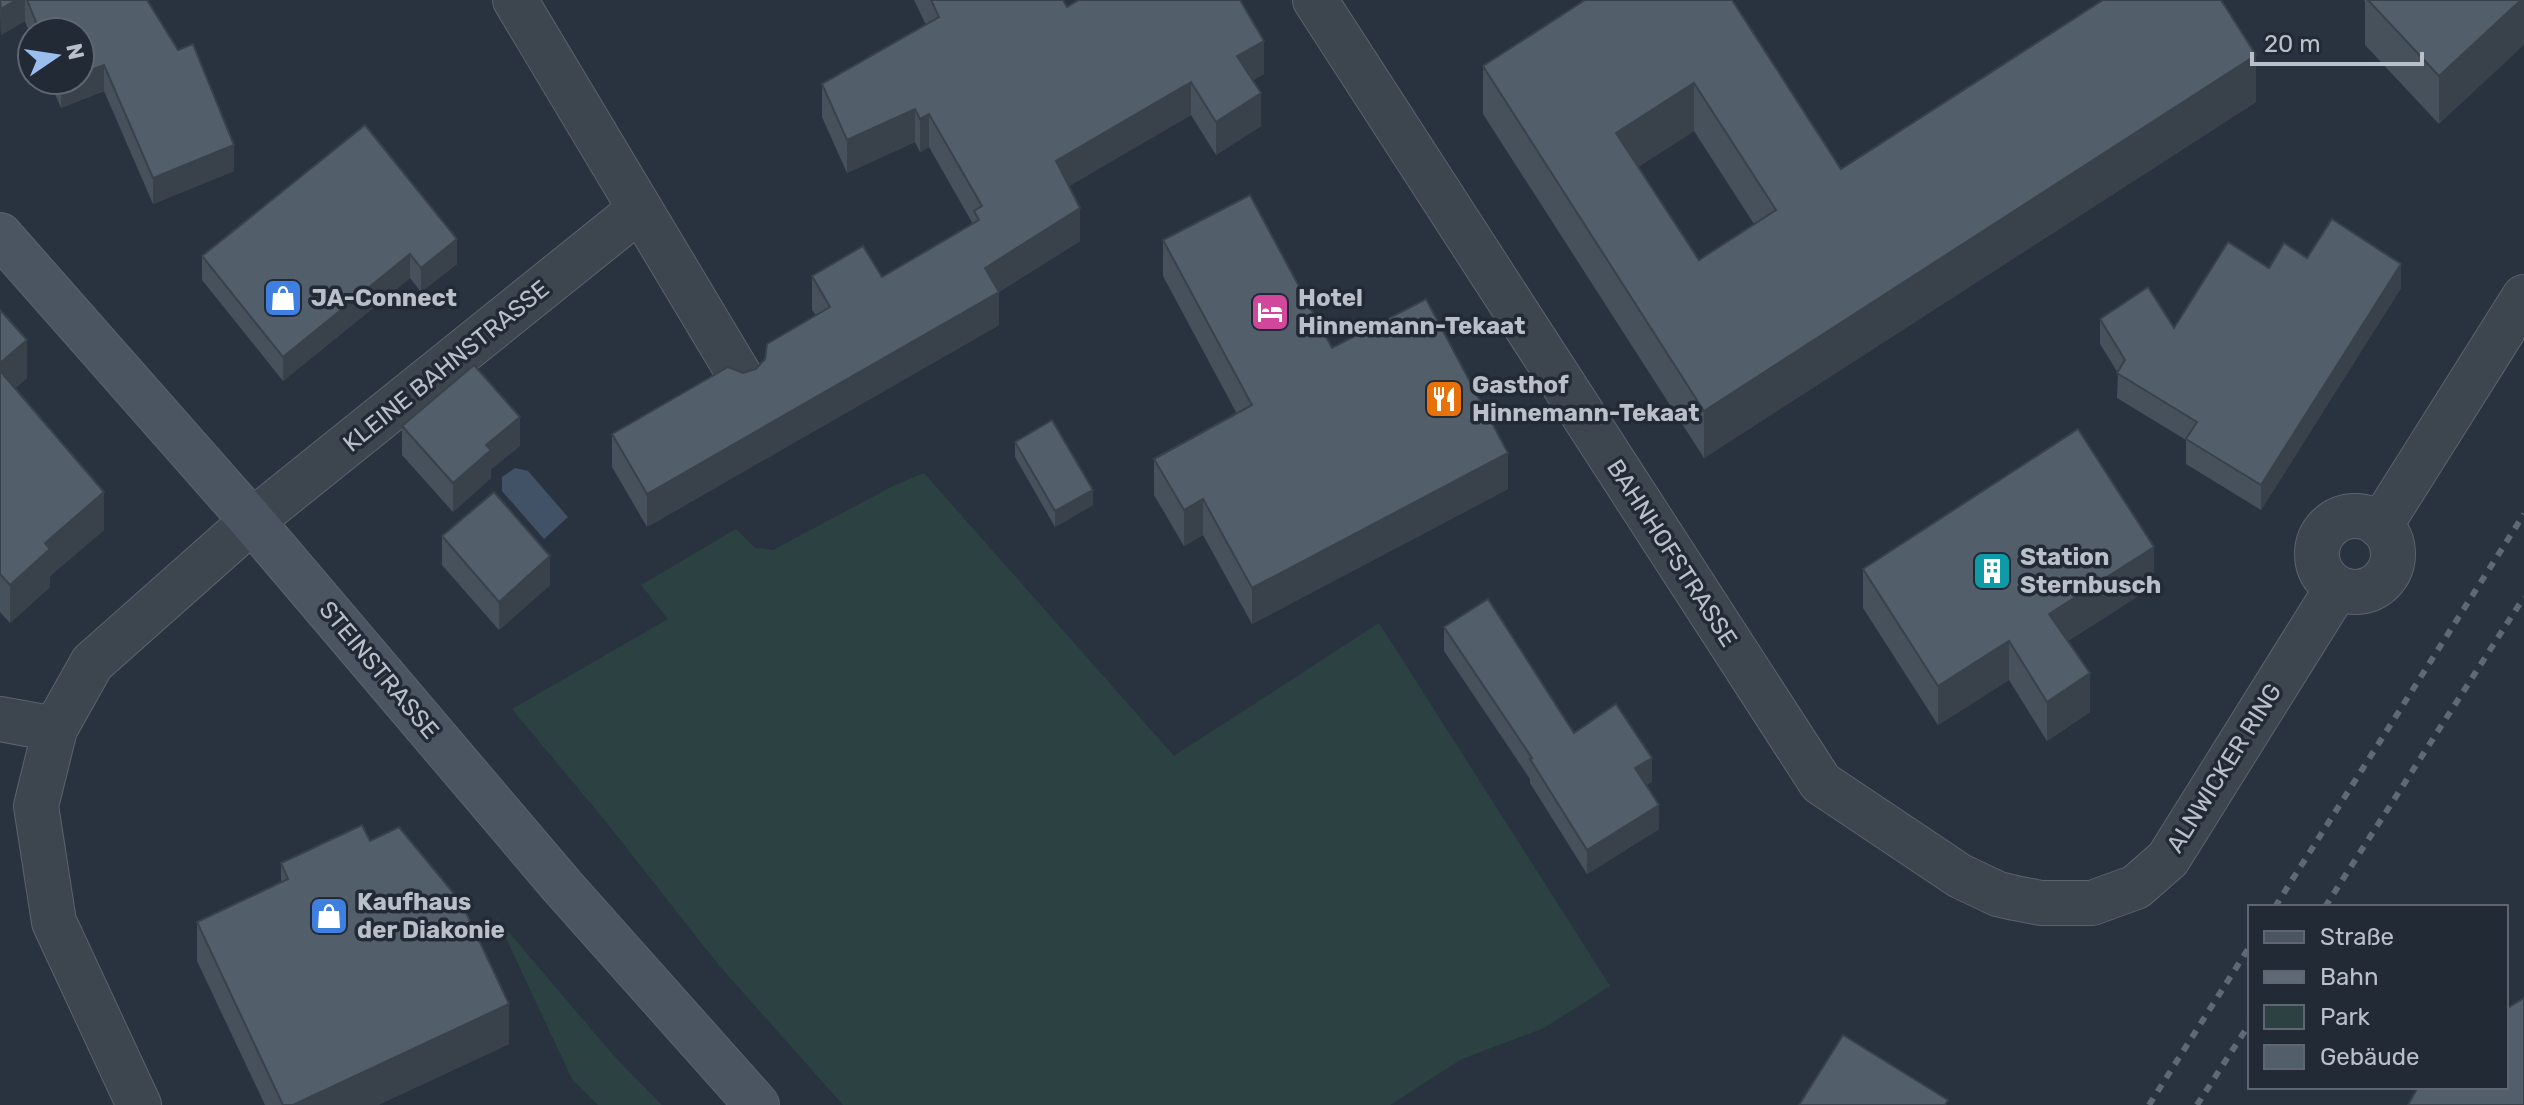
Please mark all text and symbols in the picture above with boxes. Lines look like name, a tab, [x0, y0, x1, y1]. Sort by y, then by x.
north arrow	[16, 16, 96, 96]
scale bar	[2252, 16, 2422, 66]
text: 20 m	[2264, 30, 2321, 58]
text: N	[60, 41, 90, 62]
street label: KLEINE BAHNSTRASSE	[338, 274, 554, 458]
shop icon: JA-Connect	[262, 277, 304, 319]
place label: JA-Connect	[311, 284, 457, 312]
place label: Hotel Hinnemann-Tekaat	[1298, 284, 1525, 340]
hotel icon: Hotel Hinnemann-Tekaat	[1249, 291, 1291, 333]
place label: Gasthof Hinnemann-Tekaat	[1472, 371, 1699, 427]
restaurant icon: Gasthof Hinnemann-Tekaat	[1423, 378, 1465, 420]
street label: BAHNHOFSTRASSE	[1601, 454, 1743, 652]
place label: Station Sternbusch	[2020, 543, 2161, 599]
building icon: Station Sternbusch	[1971, 550, 2013, 592]
street label: STEINSTRASSE	[313, 595, 445, 745]
street label: ALNWICKER RING	[2161, 678, 2287, 858]
place label: Kaufhaus der Diakonie	[357, 888, 505, 944]
shop icon: Kaufhaus der Diakonie	[308, 895, 350, 937]
legend	[2248, 905, 2508, 1089]
text: Straße	[2320, 923, 2394, 951]
text: Bahn	[2320, 963, 2378, 991]
text: Park	[2320, 1003, 2371, 1031]
text: Gebäude	[2320, 1043, 2419, 1071]

